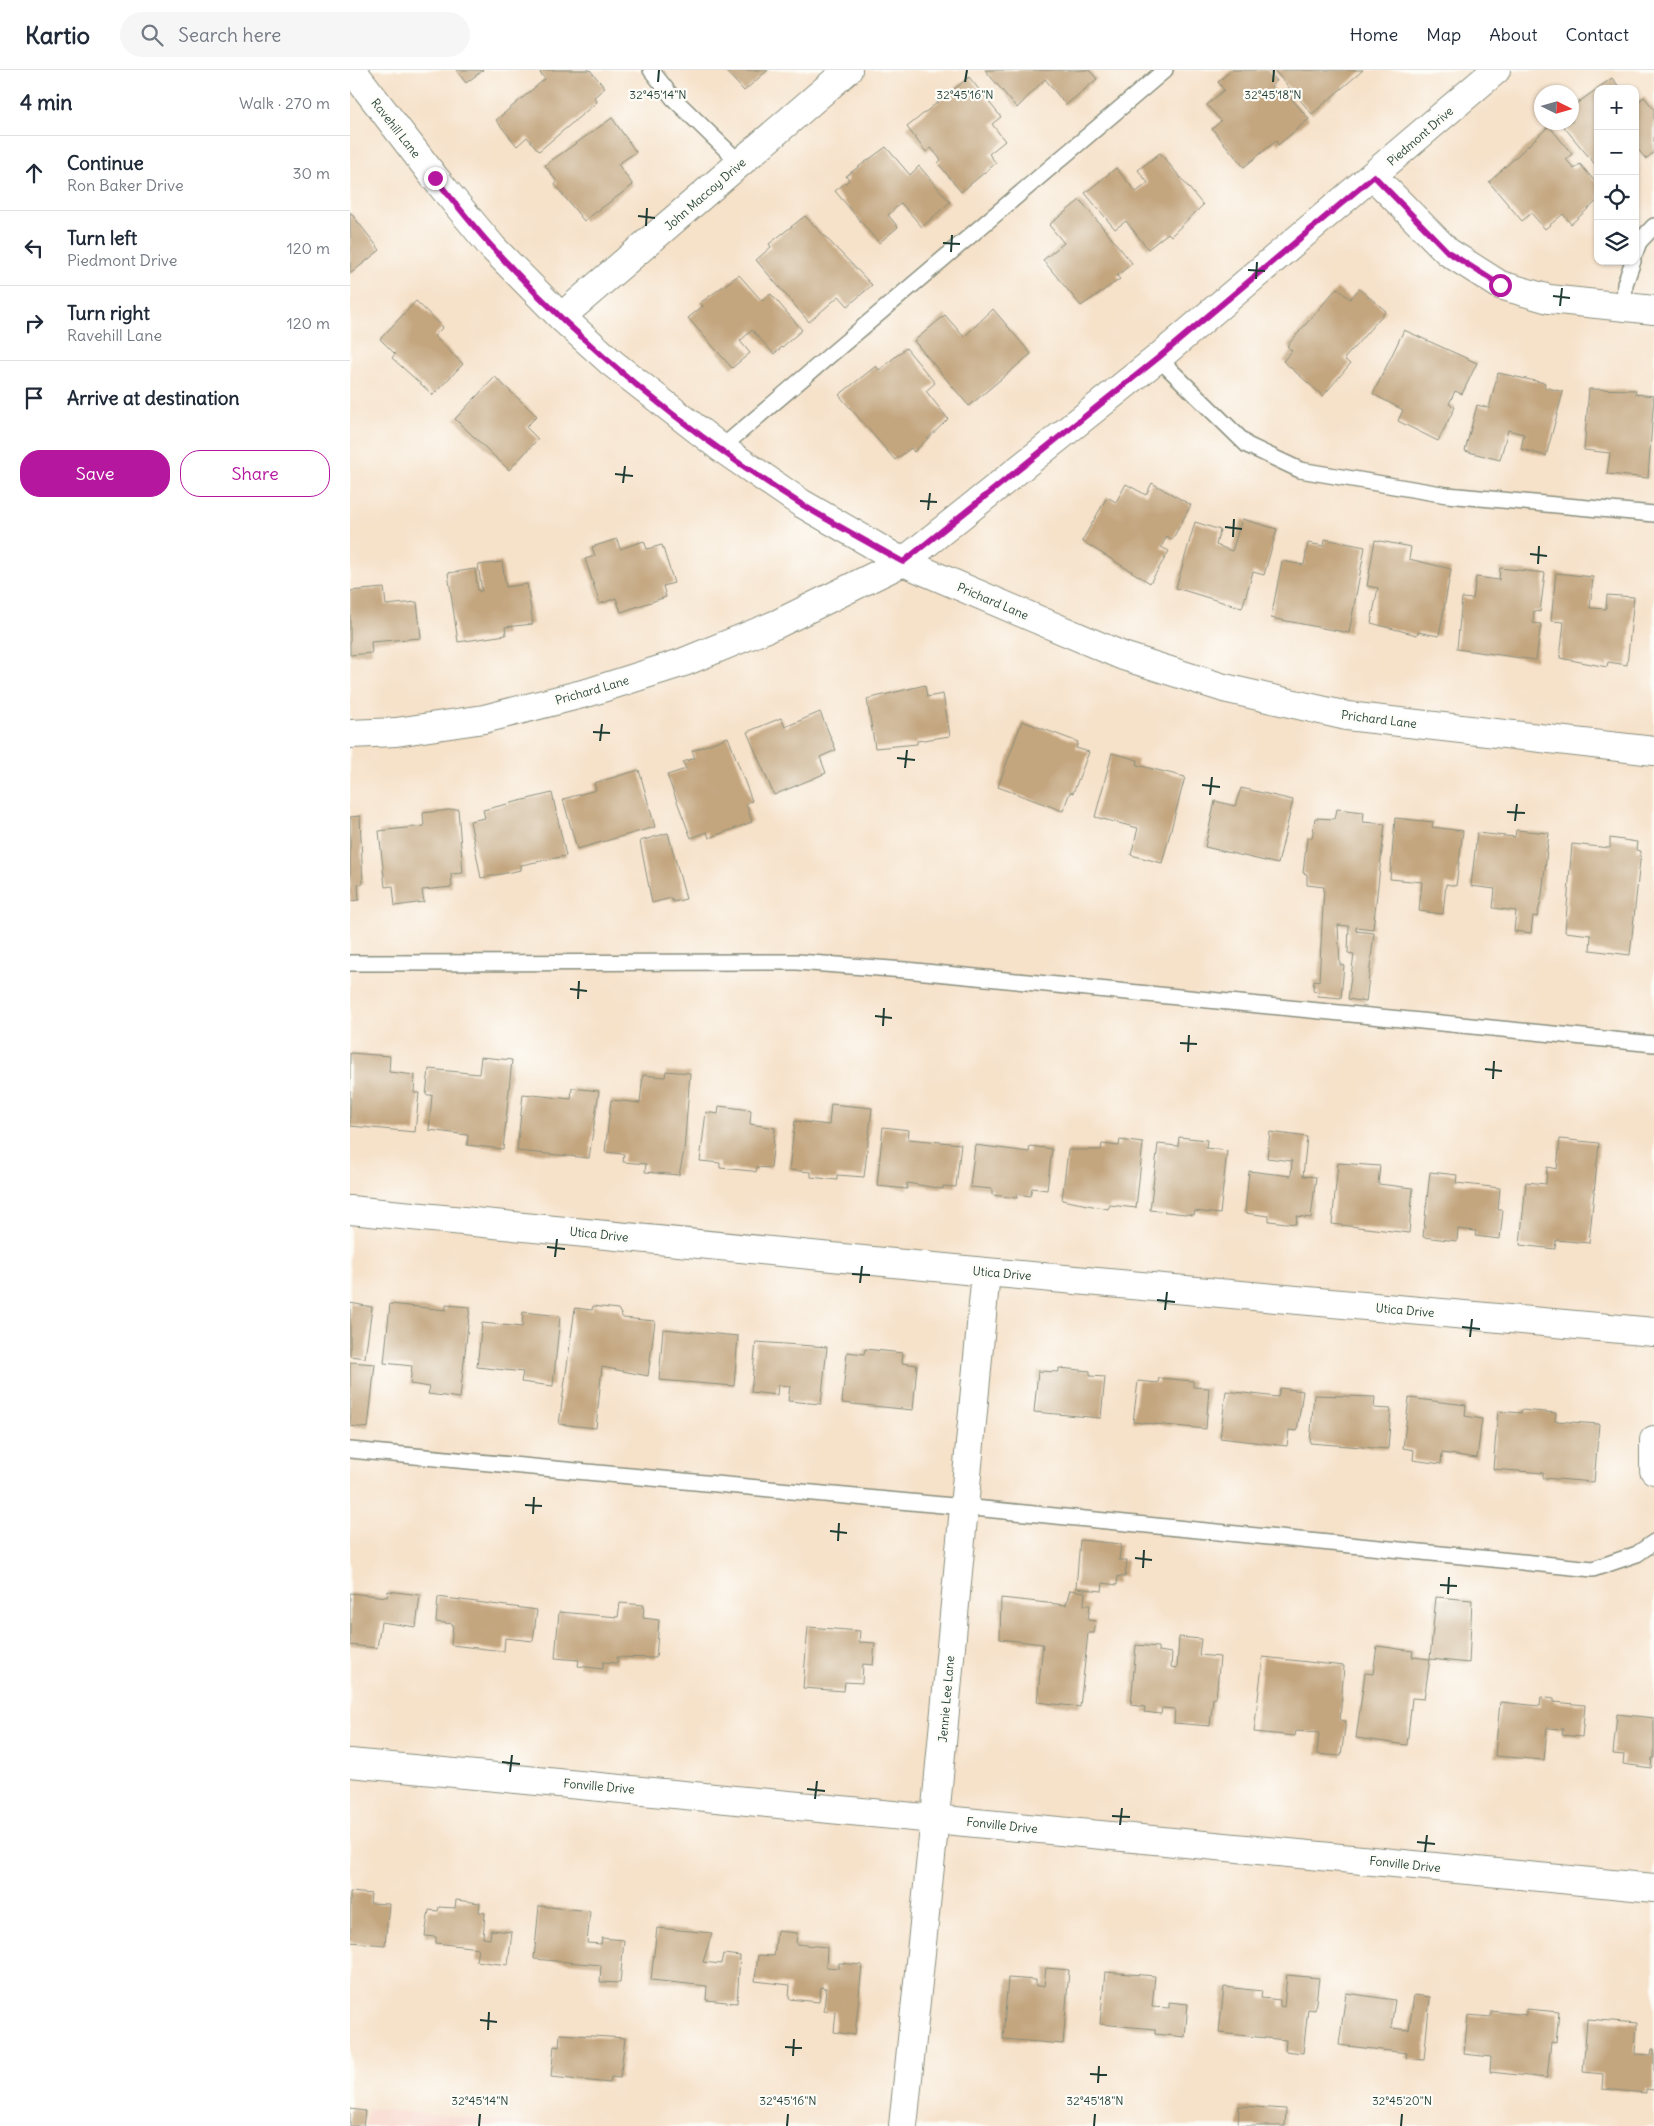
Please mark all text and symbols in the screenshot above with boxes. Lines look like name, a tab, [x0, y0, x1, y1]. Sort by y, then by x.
search box	[120, 12, 470, 57]
text: Kartio	[25, 20, 90, 50]
icon: search	[138, 21, 166, 49]
text: Search here	[178, 23, 281, 47]
text: Home	[1350, 23, 1398, 46]
text: Map	[1426, 23, 1461, 46]
text: About	[1489, 23, 1537, 46]
text: Contact	[1565, 23, 1629, 46]
north arrow	[1534, 85, 1579, 130]
map controls	[1594, 85, 1639, 265]
button: +	[1594, 85, 1639, 130]
text: 32°45'14"N	[629, 87, 687, 102]
text: 32°45'16"N	[936, 87, 994, 102]
text: 32°45'18"N	[1244, 87, 1302, 102]
text: 4 min	[20, 89, 72, 116]
text: Walk · 270 m	[239, 93, 330, 113]
street label: Ravehill Lane	[368, 95, 424, 161]
street label: Piedmont Drive	[1384, 103, 1456, 169]
button: −	[1594, 130, 1639, 175]
text: Continue	[67, 151, 144, 175]
street label: John Maccoy Drive	[661, 155, 749, 233]
icon: ahead	[20, 159, 48, 187]
text: 30 m	[293, 163, 330, 183]
route end	[424, 167, 447, 190]
text: Ron Baker Drive	[67, 175, 184, 195]
button: locate	[1594, 175, 1639, 220]
button: layers	[1594, 220, 1639, 265]
text: Turn left	[67, 226, 137, 250]
icon: left	[20, 234, 48, 262]
text: 120 m	[287, 238, 330, 258]
text: Piedmont Drive	[67, 250, 177, 270]
route start	[1489, 274, 1512, 297]
text: Turn right	[67, 301, 150, 325]
icon: right	[20, 309, 48, 337]
text: 120 m	[287, 313, 330, 333]
text: Ravehill Lane	[67, 325, 162, 345]
icon: arrive	[20, 384, 48, 412]
text: Arrive at destination	[67, 386, 240, 410]
button: Save	[20, 450, 170, 497]
button: Share	[180, 450, 330, 497]
street label: Prichard Lane	[955, 579, 1031, 623]
street label: Prichard Lane	[553, 672, 631, 708]
street label: Prichard Lane	[1340, 707, 1418, 731]
street label: Utica Drive	[569, 1223, 629, 1245]
street label: Utica Drive	[972, 1263, 1032, 1283]
street label: Utica Drive	[1375, 1300, 1435, 1320]
street label: Jennie Lee Lane	[935, 1655, 957, 1743]
street label: Fonville Drive	[563, 1775, 635, 1797]
street label: Fonville Drive	[966, 1814, 1038, 1836]
street label: Fonville Drive	[1369, 1853, 1441, 1875]
text: 32°45'14"N	[451, 2093, 509, 2108]
text: 32°45'16"N	[759, 2093, 817, 2108]
text: 32°45'18"N	[1066, 2093, 1124, 2108]
text: 32°45'20"N	[1372, 2093, 1432, 2108]

